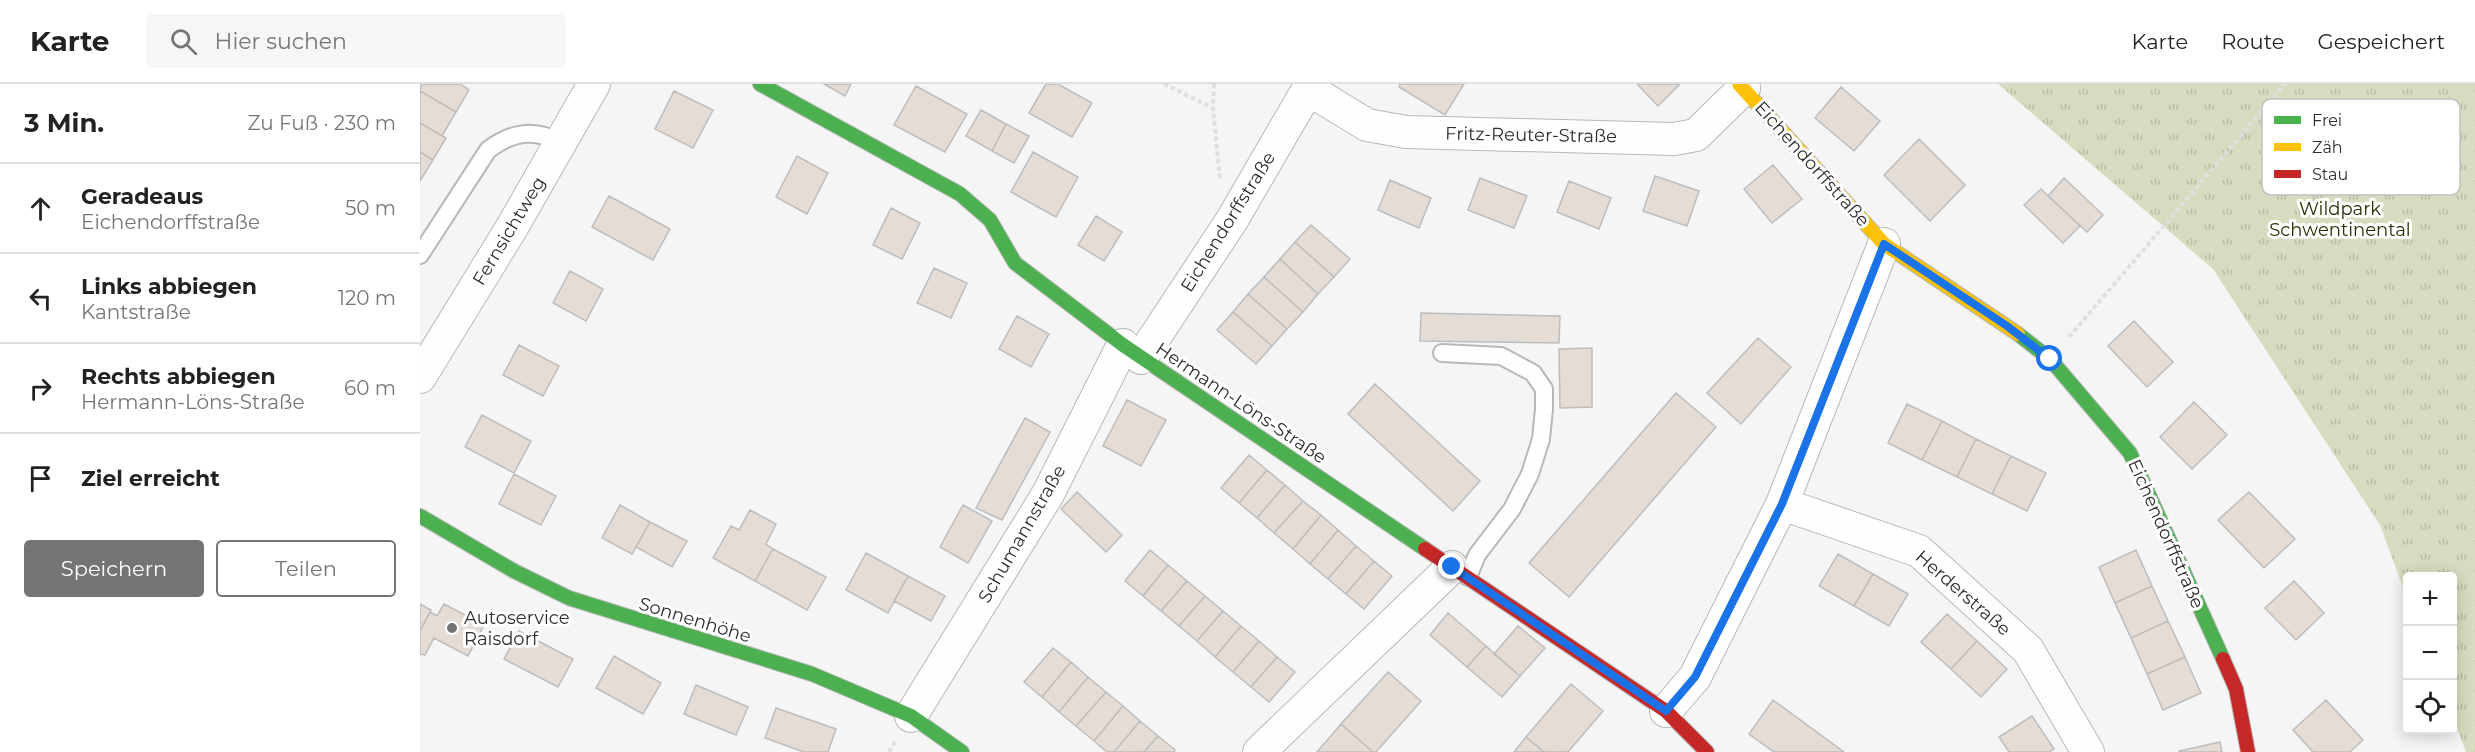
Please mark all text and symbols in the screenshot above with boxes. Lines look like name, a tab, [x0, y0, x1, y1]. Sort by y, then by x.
search box	[146, 14, 566, 68]
text: Karte	[30, 24, 110, 58]
icon: search	[167, 25, 200, 58]
text: Hier suchen	[215, 28, 347, 55]
text: Karte	[2132, 29, 2188, 54]
text: Route	[2221, 29, 2284, 54]
text: Gespeichert	[2317, 29, 2445, 54]
street label: Eichendorffstraße	[1750, 97, 1874, 231]
legend	[2262, 99, 2460, 195]
text: 3 Min.	[24, 107, 104, 139]
text: Zu Fuß · 230 m	[247, 111, 396, 135]
text: Frei	[2312, 111, 2342, 130]
street label: Fritz-Reuter-Straße	[1445, 123, 1617, 148]
text: Zäh	[2312, 138, 2343, 157]
street label: Eichendorffstraße	[1176, 148, 1280, 296]
text: Stau	[2312, 165, 2348, 184]
street label: Fernsichtweg	[468, 173, 550, 289]
text: Geradeaus	[81, 183, 203, 210]
icon: ahead	[24, 192, 57, 225]
text: 50 m	[345, 196, 396, 220]
park label: Wildpark Schwentinental	[2269, 198, 2411, 241]
text: Eichendorffstraße	[81, 210, 260, 234]
text: Links abbiegen	[81, 273, 257, 300]
icon: left	[24, 282, 57, 315]
text: 120 m	[338, 286, 396, 310]
text: Kantstraße	[81, 300, 191, 324]
street label: Hermann-Löns-Straße	[1151, 338, 1331, 468]
route start	[2036, 345, 2062, 371]
text: Rechts abbiegen	[81, 363, 276, 390]
icon: right	[24, 372, 57, 405]
text: 60 m	[344, 376, 396, 400]
text: Hermann-Löns-Straße	[81, 390, 305, 414]
street label: Eichendorffstraße	[2123, 456, 2209, 612]
street label: Schumannstraße	[974, 461, 1070, 607]
icon: arrive	[24, 462, 57, 495]
text: Ziel erreicht	[81, 465, 220, 492]
button: Speichern	[24, 540, 204, 597]
button: Teilen	[216, 540, 396, 597]
street label: Herderstraße	[1911, 546, 2015, 640]
route end	[1438, 553, 1464, 579]
map controls	[2403, 572, 2457, 734]
button: +	[2403, 572, 2457, 626]
street label: Sonnenhöhe	[636, 592, 754, 648]
place label: Autoservice Raisdorf	[464, 607, 570, 650]
marker: Autoservice Raisdorf	[445, 621, 459, 635]
button: −	[2403, 626, 2457, 680]
button: locate	[2403, 680, 2457, 734]

